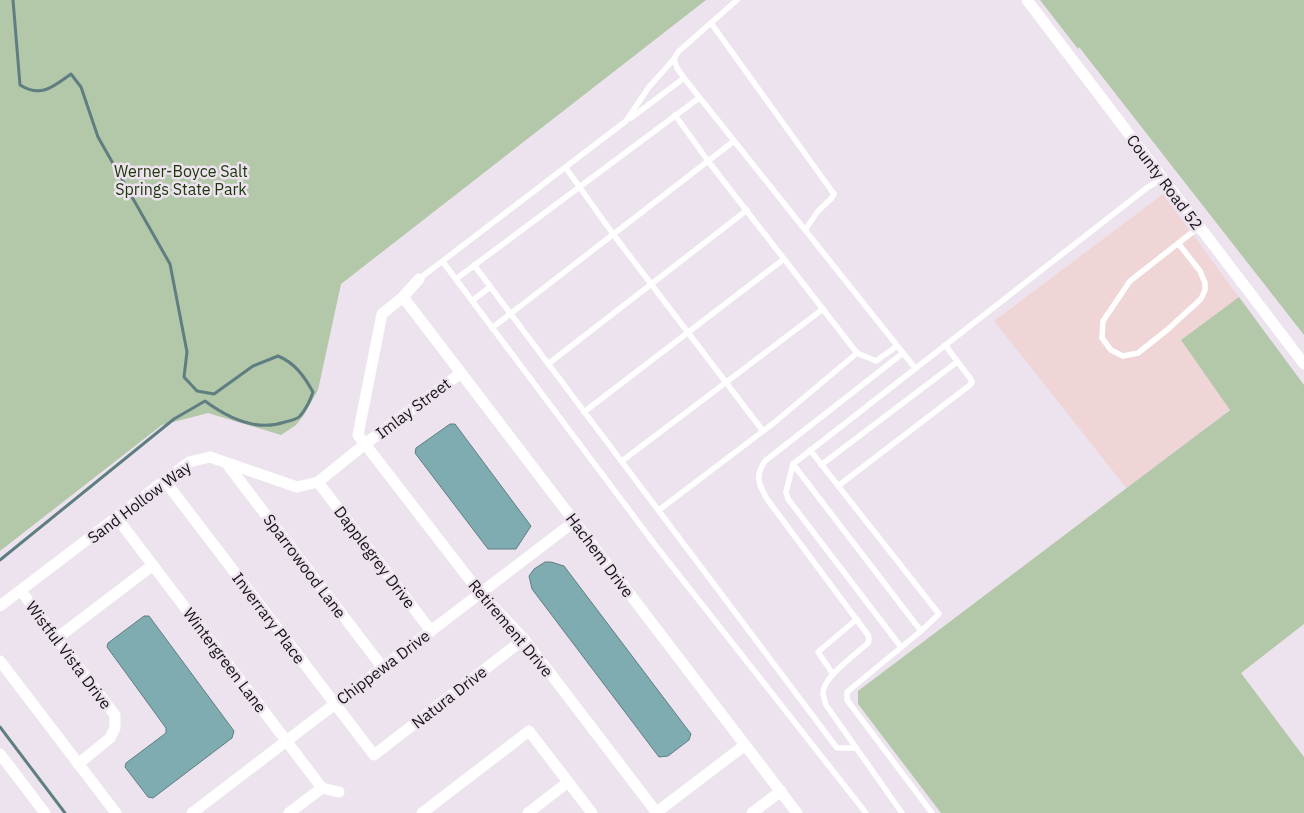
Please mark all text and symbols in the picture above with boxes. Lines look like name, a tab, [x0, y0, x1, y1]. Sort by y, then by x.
street label: County Road 52	[1123, 130, 1207, 234]
park label: Werner-Boyce Salt Springs State Park	[114, 161, 248, 199]
street label: Imlay Street	[372, 373, 454, 443]
street label: Sand Hollow Way	[83, 457, 195, 547]
street label: Dapplegrey Drive	[330, 502, 420, 612]
street label: Hachem Drive	[562, 509, 638, 601]
street label: Sparrowood Lane	[259, 510, 351, 622]
street label: Inverrary Place	[228, 568, 310, 668]
street label: Retirement Drive	[464, 575, 558, 681]
street label: Wistful Vista Drive	[22, 597, 116, 713]
street label: Wintergreen Lane	[179, 604, 271, 717]
street label: Chippewa Drive	[332, 625, 434, 709]
street label: Natura Drive	[407, 661, 491, 733]

